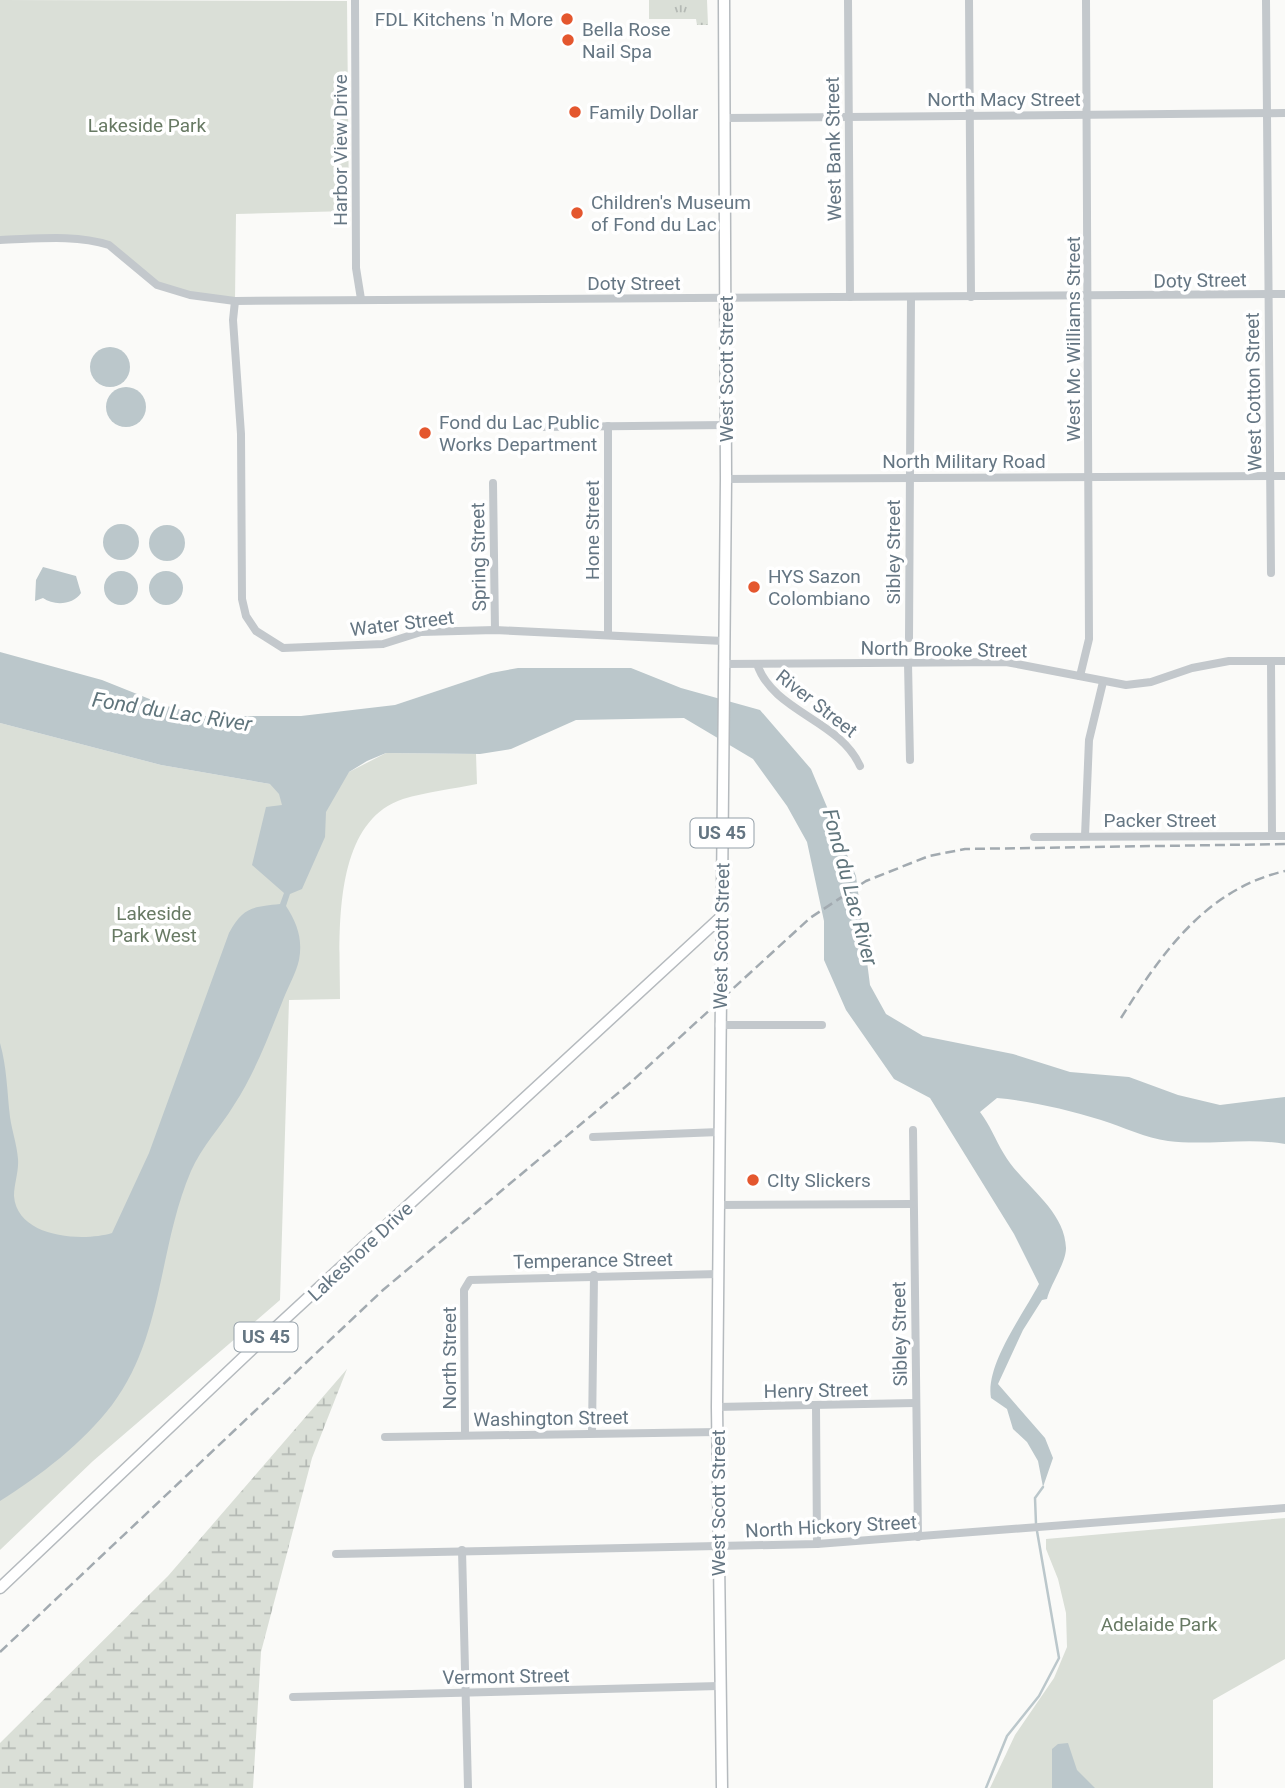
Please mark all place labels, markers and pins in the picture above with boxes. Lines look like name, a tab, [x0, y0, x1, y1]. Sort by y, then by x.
place label: FDL Kitchens 'n More	[375, 8, 553, 31]
marker: FDL Kitchens 'n More	[559, 11, 575, 27]
place label: Bella Rose Nail Spa	[582, 18, 671, 63]
marker: Bella Rose Nail Spa	[560, 32, 576, 48]
place label: Family Dollar	[589, 101, 699, 124]
marker: Family Dollar	[567, 104, 583, 120]
place label: Children's Museum of Fond du Lac	[591, 191, 751, 236]
marker: Children's Museum of Fond du Lac	[569, 205, 585, 221]
place label: Fond du Lac Public Works Department	[439, 411, 600, 456]
marker: Fond du Lac Public Works Department	[417, 425, 433, 441]
place label: HYS Sazon Colombiano	[768, 565, 870, 610]
marker: HYS Sazon Colombiano	[746, 579, 762, 595]
place label: CIty Slickers	[767, 1169, 871, 1192]
marker: CIty Slickers	[745, 1172, 761, 1188]

